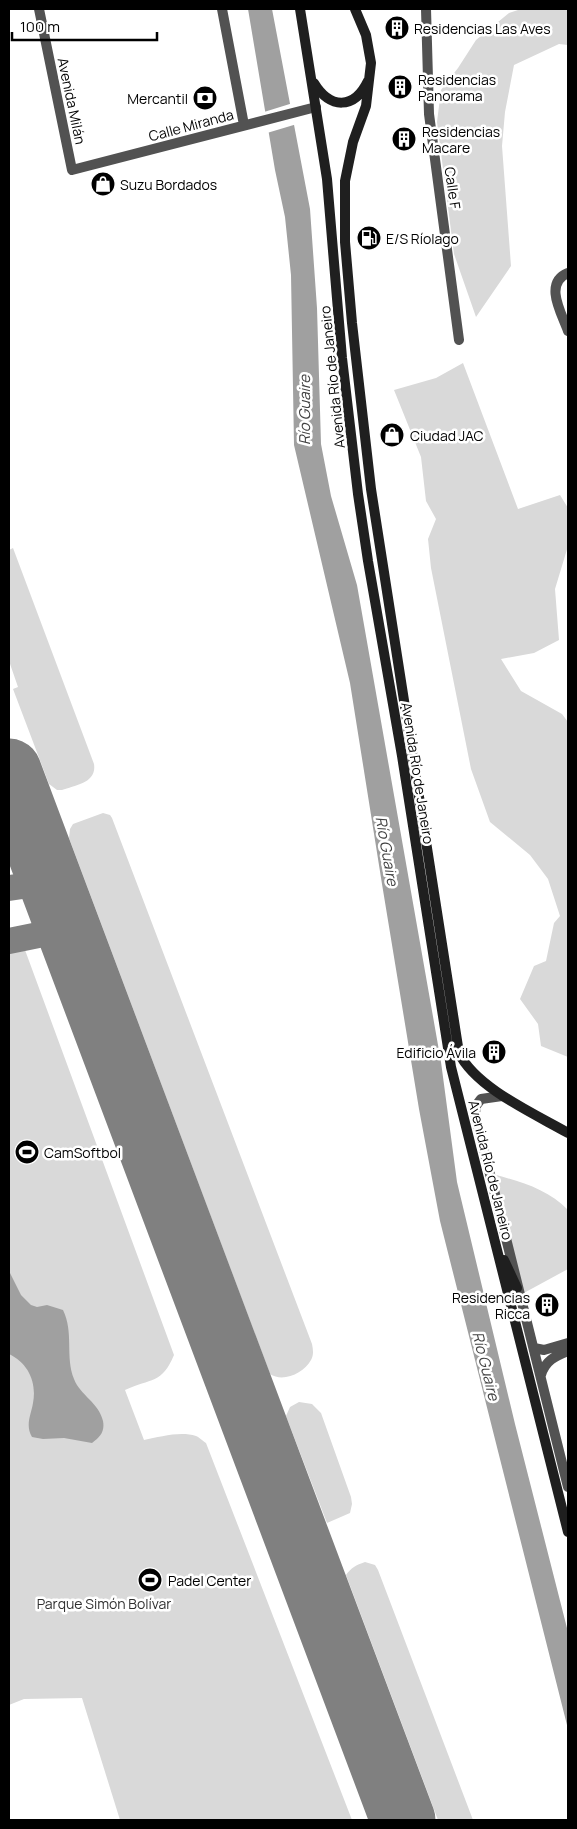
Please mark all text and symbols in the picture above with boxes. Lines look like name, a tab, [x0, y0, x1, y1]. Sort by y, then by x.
scale bar	[12, 10, 158, 42]
building icon: Residencias Las Aves	[384, 15, 410, 41]
text: 100 m	[20, 16, 60, 37]
place label: Residencias Las Aves	[414, 19, 551, 38]
street label: Avenida Milán	[54, 56, 90, 146]
place label: Residencias Panorama	[418, 70, 496, 105]
building icon: Residencias Panorama	[387, 74, 413, 100]
bank icon: Mercantil	[192, 85, 218, 111]
place label: Mercantil	[127, 89, 188, 108]
street label: Calle Miranda	[146, 105, 236, 145]
place label: Residencias Macare	[422, 122, 500, 157]
building icon: Residencias Macare	[391, 126, 417, 152]
street label: Calle F	[441, 166, 465, 210]
shop icon: Suzu Bordados	[90, 171, 116, 197]
place label: Suzu Bordados	[120, 175, 217, 194]
fuel station icon: E/S Ríolago	[356, 225, 382, 251]
place label: E/S Ríolago	[386, 229, 459, 248]
street label: Avenida Río de Janeiro	[315, 305, 349, 449]
water label: Río Guaire	[294, 374, 315, 445]
shop icon: Ciudad JAC	[379, 422, 405, 448]
place label: Ciudad JAC	[410, 426, 484, 445]
street label: Avenida Río de Janeiro	[397, 701, 439, 845]
water label: Río Guaire	[371, 815, 404, 889]
building icon: Edificio Ávila	[481, 1039, 507, 1065]
place label: Edificio Ávila	[396, 1043, 476, 1062]
street label: Avenida Río de Janeiro	[464, 1098, 518, 1242]
sports icon: CamSoftbol	[14, 1139, 40, 1165]
place label: CamSoftbol	[44, 1143, 121, 1162]
place label: Residencias Ricca	[452, 1288, 530, 1323]
building icon: Residencias Ricca	[534, 1292, 560, 1318]
water label: Río Guaire	[467, 1329, 505, 1404]
sports icon: Padel Center	[137, 1567, 163, 1593]
place label: Padel Center	[168, 1571, 251, 1590]
park label: Parque Simón Bolívar	[37, 1594, 171, 1613]

